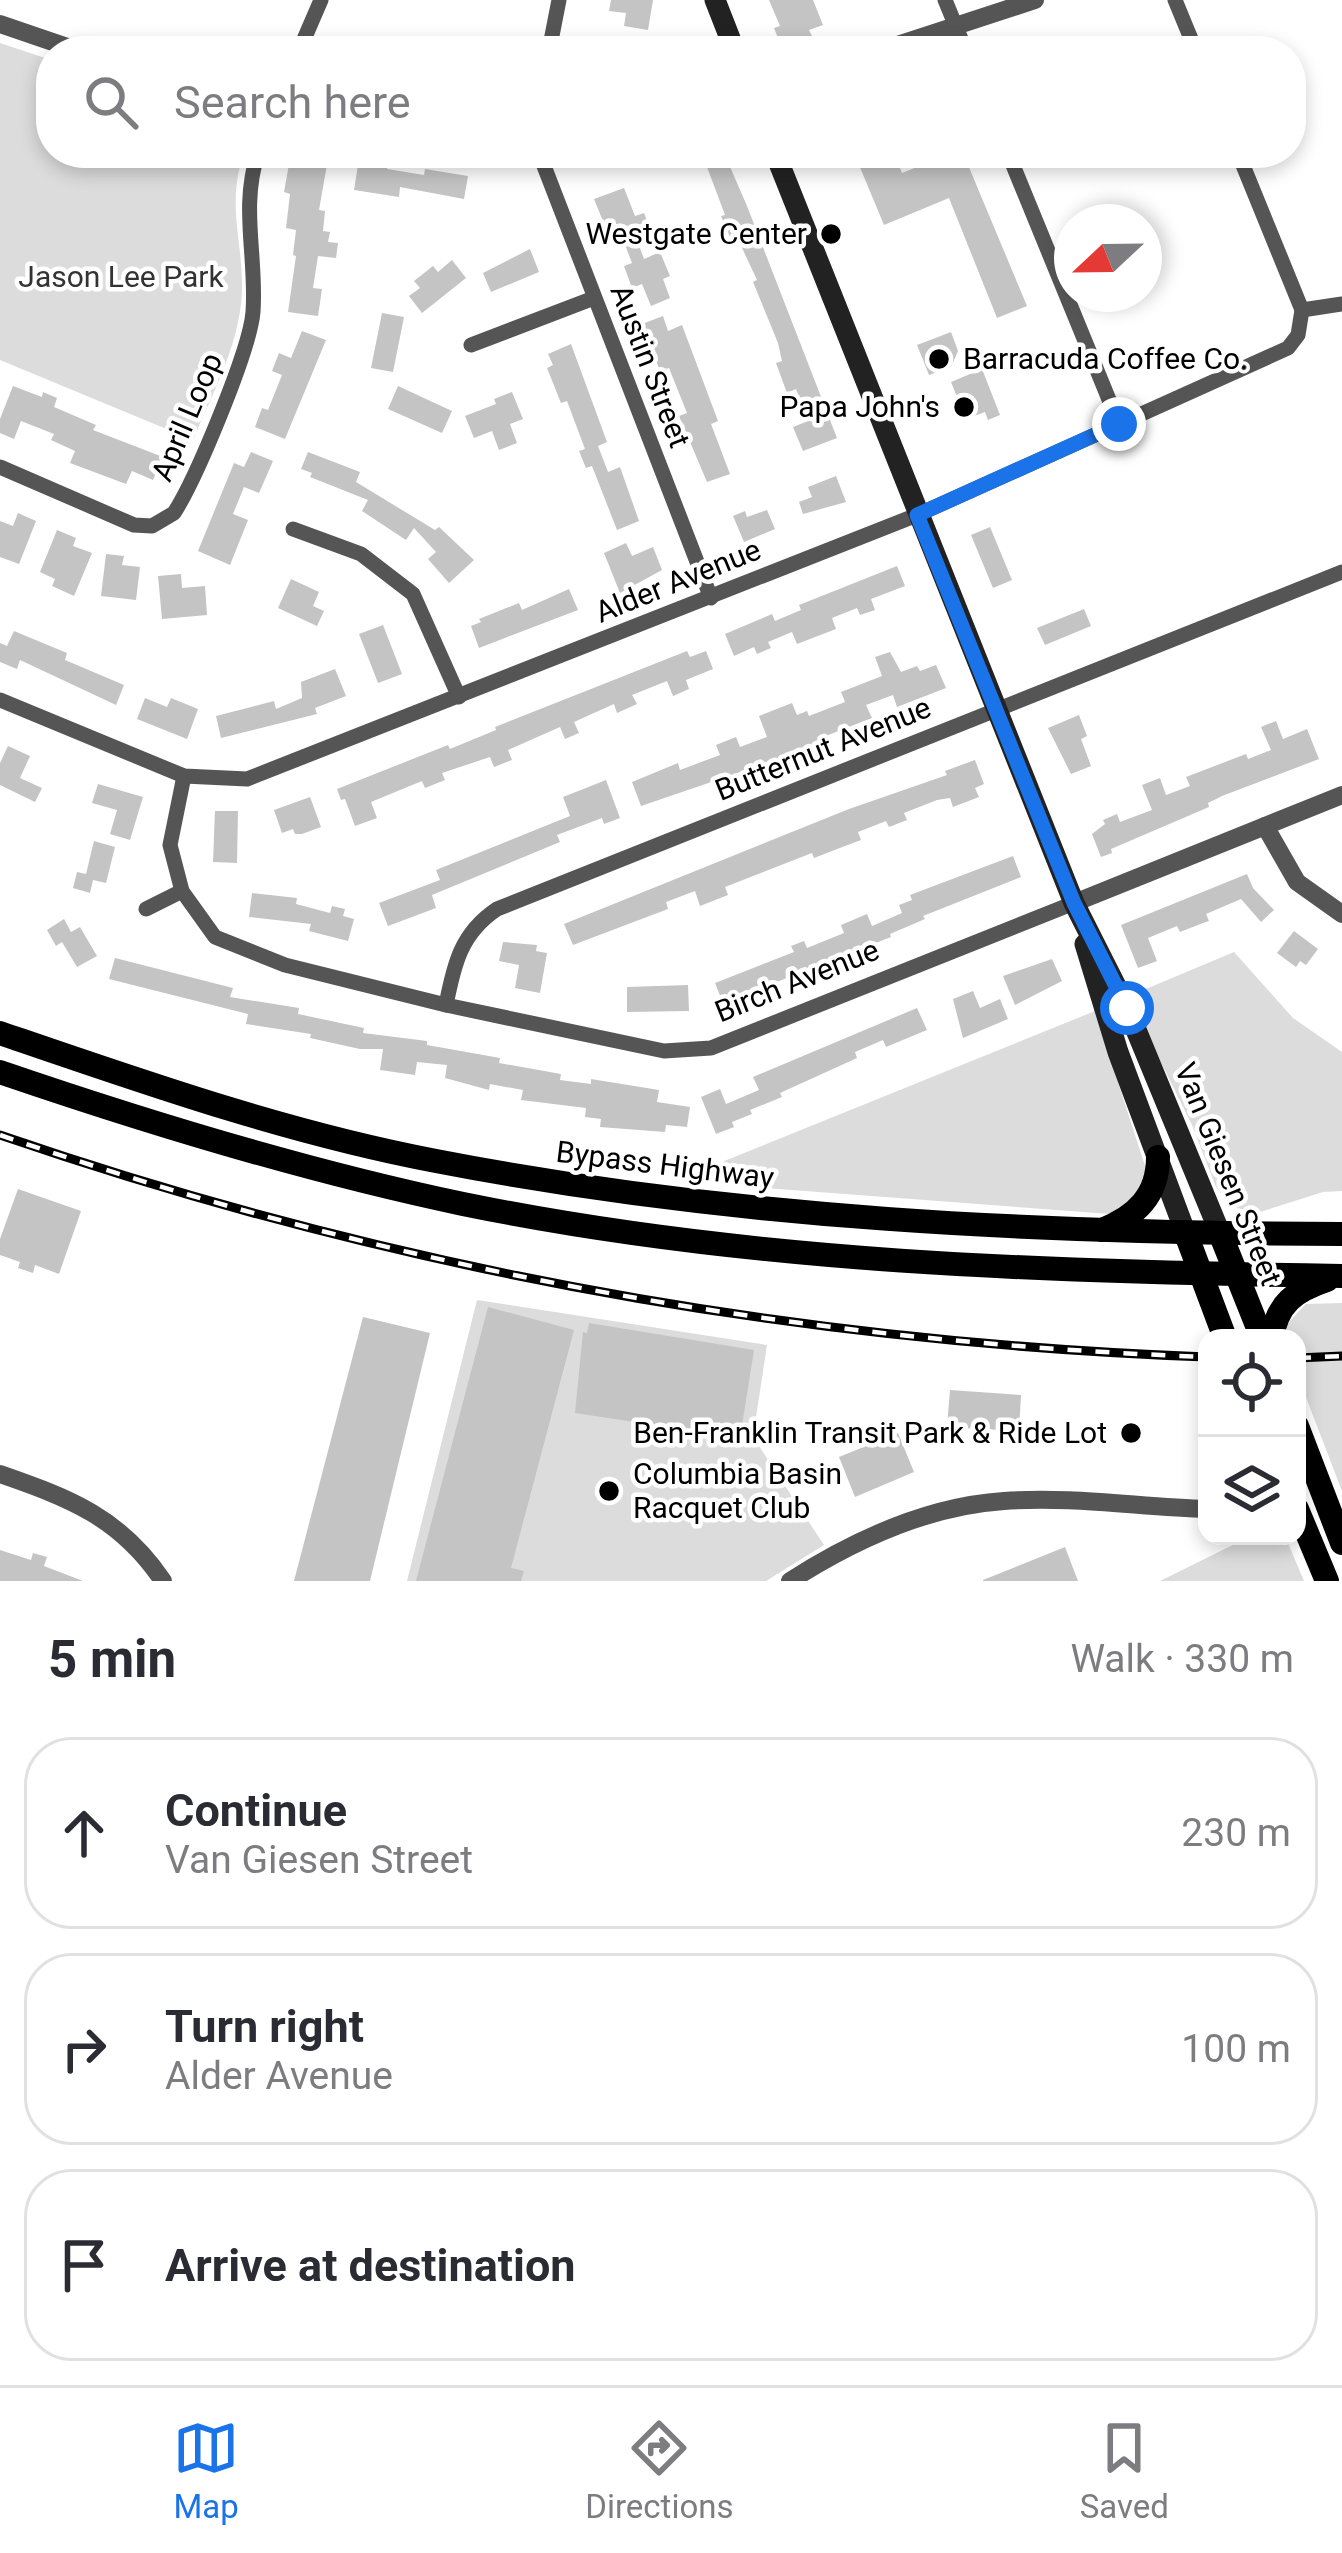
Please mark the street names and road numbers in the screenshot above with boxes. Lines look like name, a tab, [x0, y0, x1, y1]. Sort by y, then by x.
street label: Austin Street	[603, 279, 698, 452]
street label: April Loop	[144, 347, 229, 486]
street label: Alder Avenue	[590, 531, 766, 630]
street label: Butternut Avenue	[710, 689, 936, 808]
street label: Birch Avenue	[710, 932, 884, 1029]
street label: Van Giesen Street	[1168, 1057, 1289, 1290]
street label: Bypass Highway	[554, 1134, 776, 1195]

